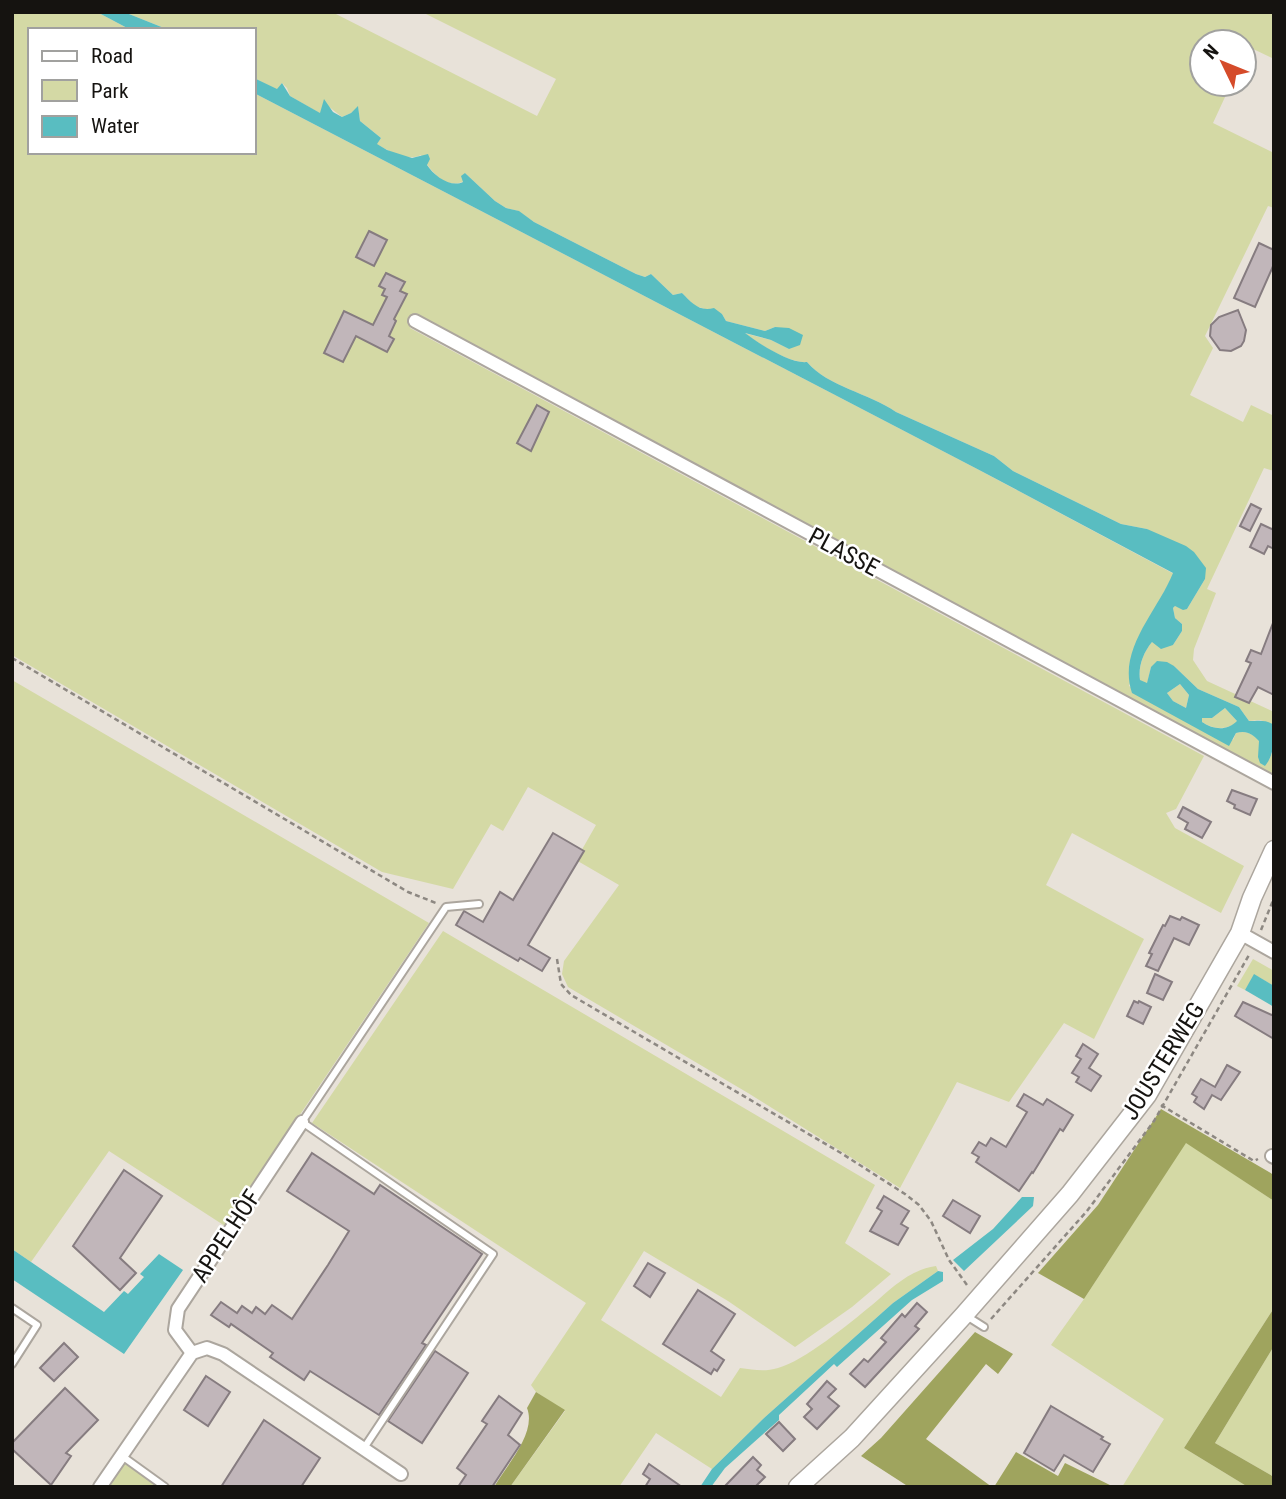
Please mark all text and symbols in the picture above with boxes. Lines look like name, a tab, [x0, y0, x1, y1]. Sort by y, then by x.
legend	[28, 28, 256, 154]
north arrow	[1188, 28, 1258, 98]
text: N	[1199, 40, 1223, 64]
text: Road	[91, 44, 133, 68]
text: Park	[91, 79, 129, 103]
text: Water	[91, 114, 139, 138]
street label: PLASSE	[804, 522, 884, 582]
street label: JOUSTERWEG	[1116, 997, 1210, 1125]
street label: APPELHÔF	[186, 1184, 266, 1288]

